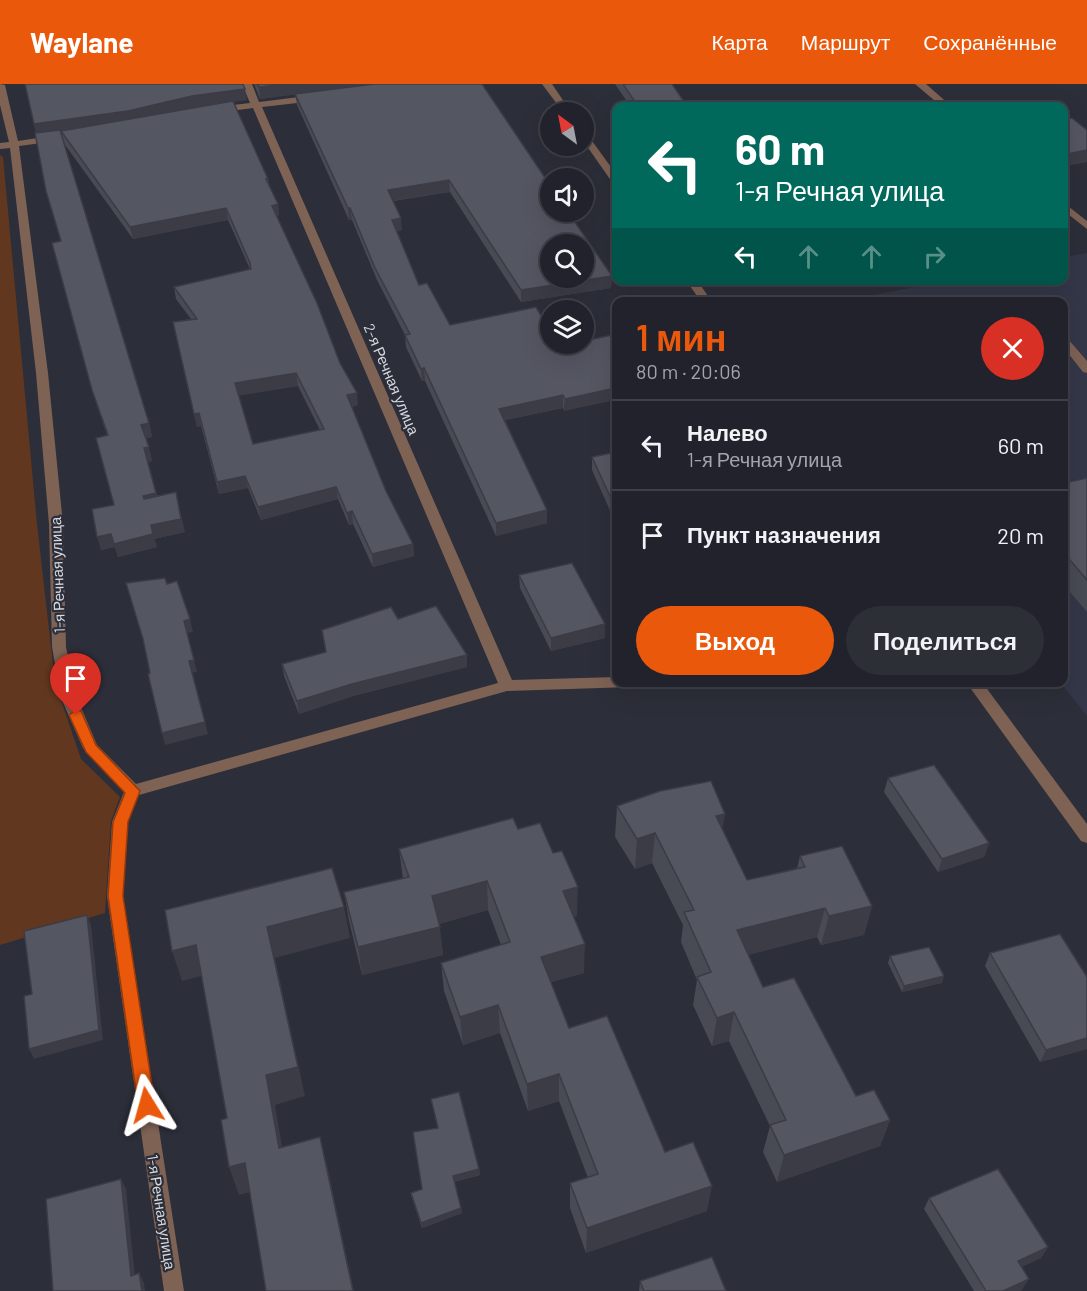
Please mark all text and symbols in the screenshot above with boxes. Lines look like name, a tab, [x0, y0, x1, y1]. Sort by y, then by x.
text: Waylane	[30, 25, 134, 59]
text: Карта	[712, 29, 768, 54]
text: Маршрут	[801, 29, 890, 54]
text: Сохранённые	[923, 29, 1057, 54]
north arrow	[540, 102, 594, 156]
map controls	[540, 102, 594, 354]
text: 60 m	[735, 123, 825, 173]
icon: left	[636, 126, 714, 204]
button: sound	[540, 168, 594, 222]
text: 1-я Речная улица	[735, 174, 944, 206]
button: search	[540, 234, 594, 288]
icon: left	[729, 240, 762, 273]
icon: ahead	[792, 240, 825, 273]
icon: ahead	[855, 240, 888, 273]
icon: right	[918, 240, 951, 273]
button: layers	[540, 300, 594, 354]
text: 1 мин	[636, 315, 726, 358]
button: close	[981, 317, 1044, 380]
street label: 2-я Речная улица	[360, 321, 424, 438]
text: 80 m · 20:06	[636, 359, 741, 383]
text: Налево	[687, 419, 768, 445]
icon: left	[636, 429, 669, 462]
text: 60 m	[998, 432, 1044, 458]
text: 1-я Речная улица	[687, 447, 842, 471]
street label: 1-я Речная улица	[46, 516, 68, 633]
icon: arrive	[636, 519, 669, 552]
text: Пункт назначения	[687, 521, 881, 547]
text: 20 m	[997, 522, 1044, 548]
button: Выход	[636, 606, 834, 675]
button: Поделиться	[846, 606, 1044, 675]
pin	[50, 653, 101, 715]
icon: arrive	[59, 662, 92, 695]
position arrow	[115, 1073, 179, 1137]
street label: 1-я Речная улица	[144, 1153, 180, 1271]

